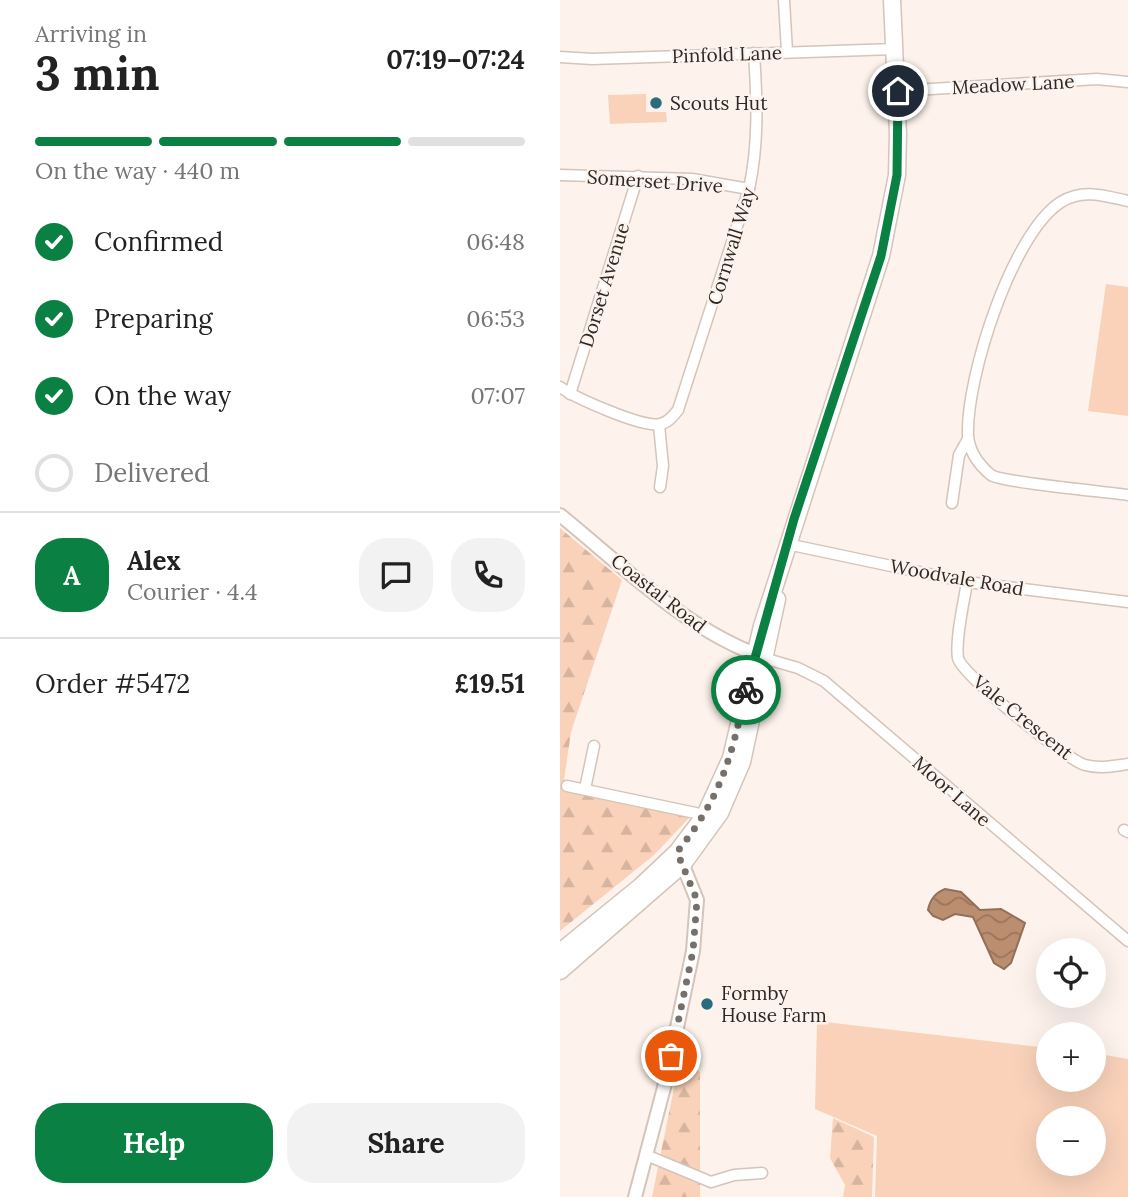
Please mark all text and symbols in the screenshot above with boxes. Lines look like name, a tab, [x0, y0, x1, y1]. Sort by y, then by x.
text: Arriving in	[35, 19, 147, 48]
street label: Pinfold Lane	[671, 40, 783, 68]
text: 07:19–07:24	[386, 43, 525, 76]
text: 3 min	[35, 44, 160, 103]
pin	[868, 61, 928, 121]
street label: Meadow Lane	[951, 69, 1075, 99]
icon: home	[879, 72, 917, 110]
place label: Scouts Hut	[670, 91, 768, 115]
marker: Scouts Hut	[648, 95, 664, 111]
text: On the way · 440 m	[35, 156, 240, 185]
street label: Somerset Drive	[586, 164, 724, 198]
street label: Cornwall Way	[702, 184, 760, 308]
street label: Dorset Avenue	[574, 220, 634, 350]
icon: check	[35, 223, 73, 261]
text: Confirmed	[94, 225, 223, 258]
text: 06:48	[466, 227, 525, 256]
icon: check	[35, 300, 73, 338]
text: Preparing	[94, 302, 213, 335]
text: 06:53	[466, 304, 525, 333]
icon: check	[35, 377, 73, 415]
text: On the way	[94, 379, 231, 412]
text: 07:07	[470, 381, 525, 410]
text: Delivered	[94, 456, 210, 489]
button: chat	[359, 538, 433, 612]
button: phone	[451, 538, 525, 612]
text: Alex	[127, 544, 181, 577]
street label: Coastal Road	[607, 548, 711, 638]
street label: Woodvale Road	[888, 553, 1026, 601]
text: A	[63, 559, 81, 592]
text: Courier · 4.4	[127, 577, 258, 606]
courier	[711, 655, 781, 725]
text: Order #5472	[35, 667, 190, 700]
text: £19.51	[454, 667, 525, 700]
street label: Vale Crescent	[967, 669, 1078, 765]
icon: bike	[727, 671, 765, 709]
street label: Moor Lane	[908, 751, 996, 831]
map controls	[1036, 938, 1106, 1176]
button: locate	[1036, 938, 1106, 1008]
place label: Formby House Farm	[721, 981, 827, 1027]
marker: Formby House Farm	[699, 996, 715, 1012]
button: +	[1036, 1022, 1106, 1092]
pin	[641, 1026, 701, 1086]
icon: bag	[652, 1037, 690, 1075]
button: Help	[35, 1103, 273, 1183]
button: Share	[287, 1103, 525, 1183]
button: −	[1036, 1106, 1106, 1176]

